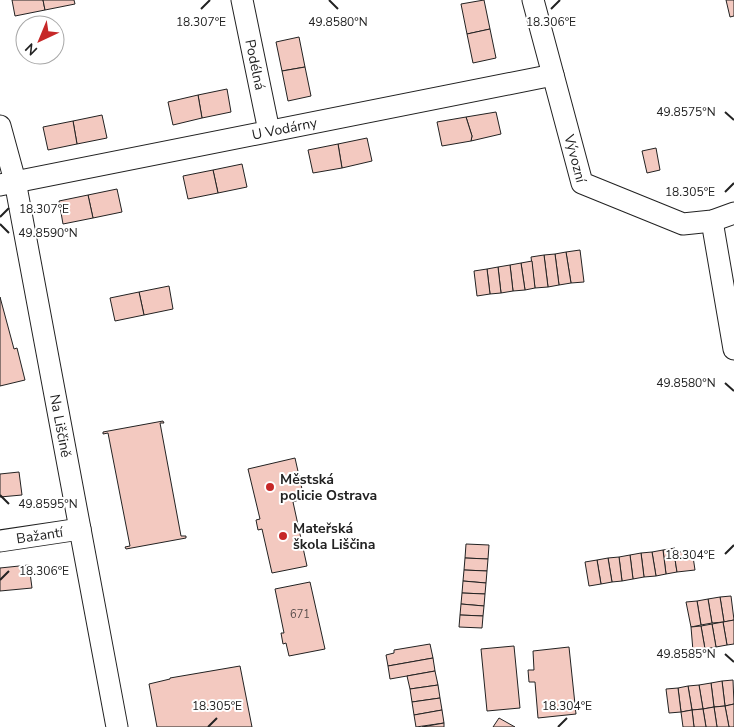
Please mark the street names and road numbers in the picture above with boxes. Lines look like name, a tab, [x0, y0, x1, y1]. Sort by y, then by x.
street label: Podélná	[240, 38, 269, 92]
street label: U Vodárny	[250, 113, 320, 145]
street label: Vývozní	[559, 131, 591, 186]
street label: Na Liščině	[45, 393, 75, 459]
street label: Bažantí	[15, 523, 65, 548]

